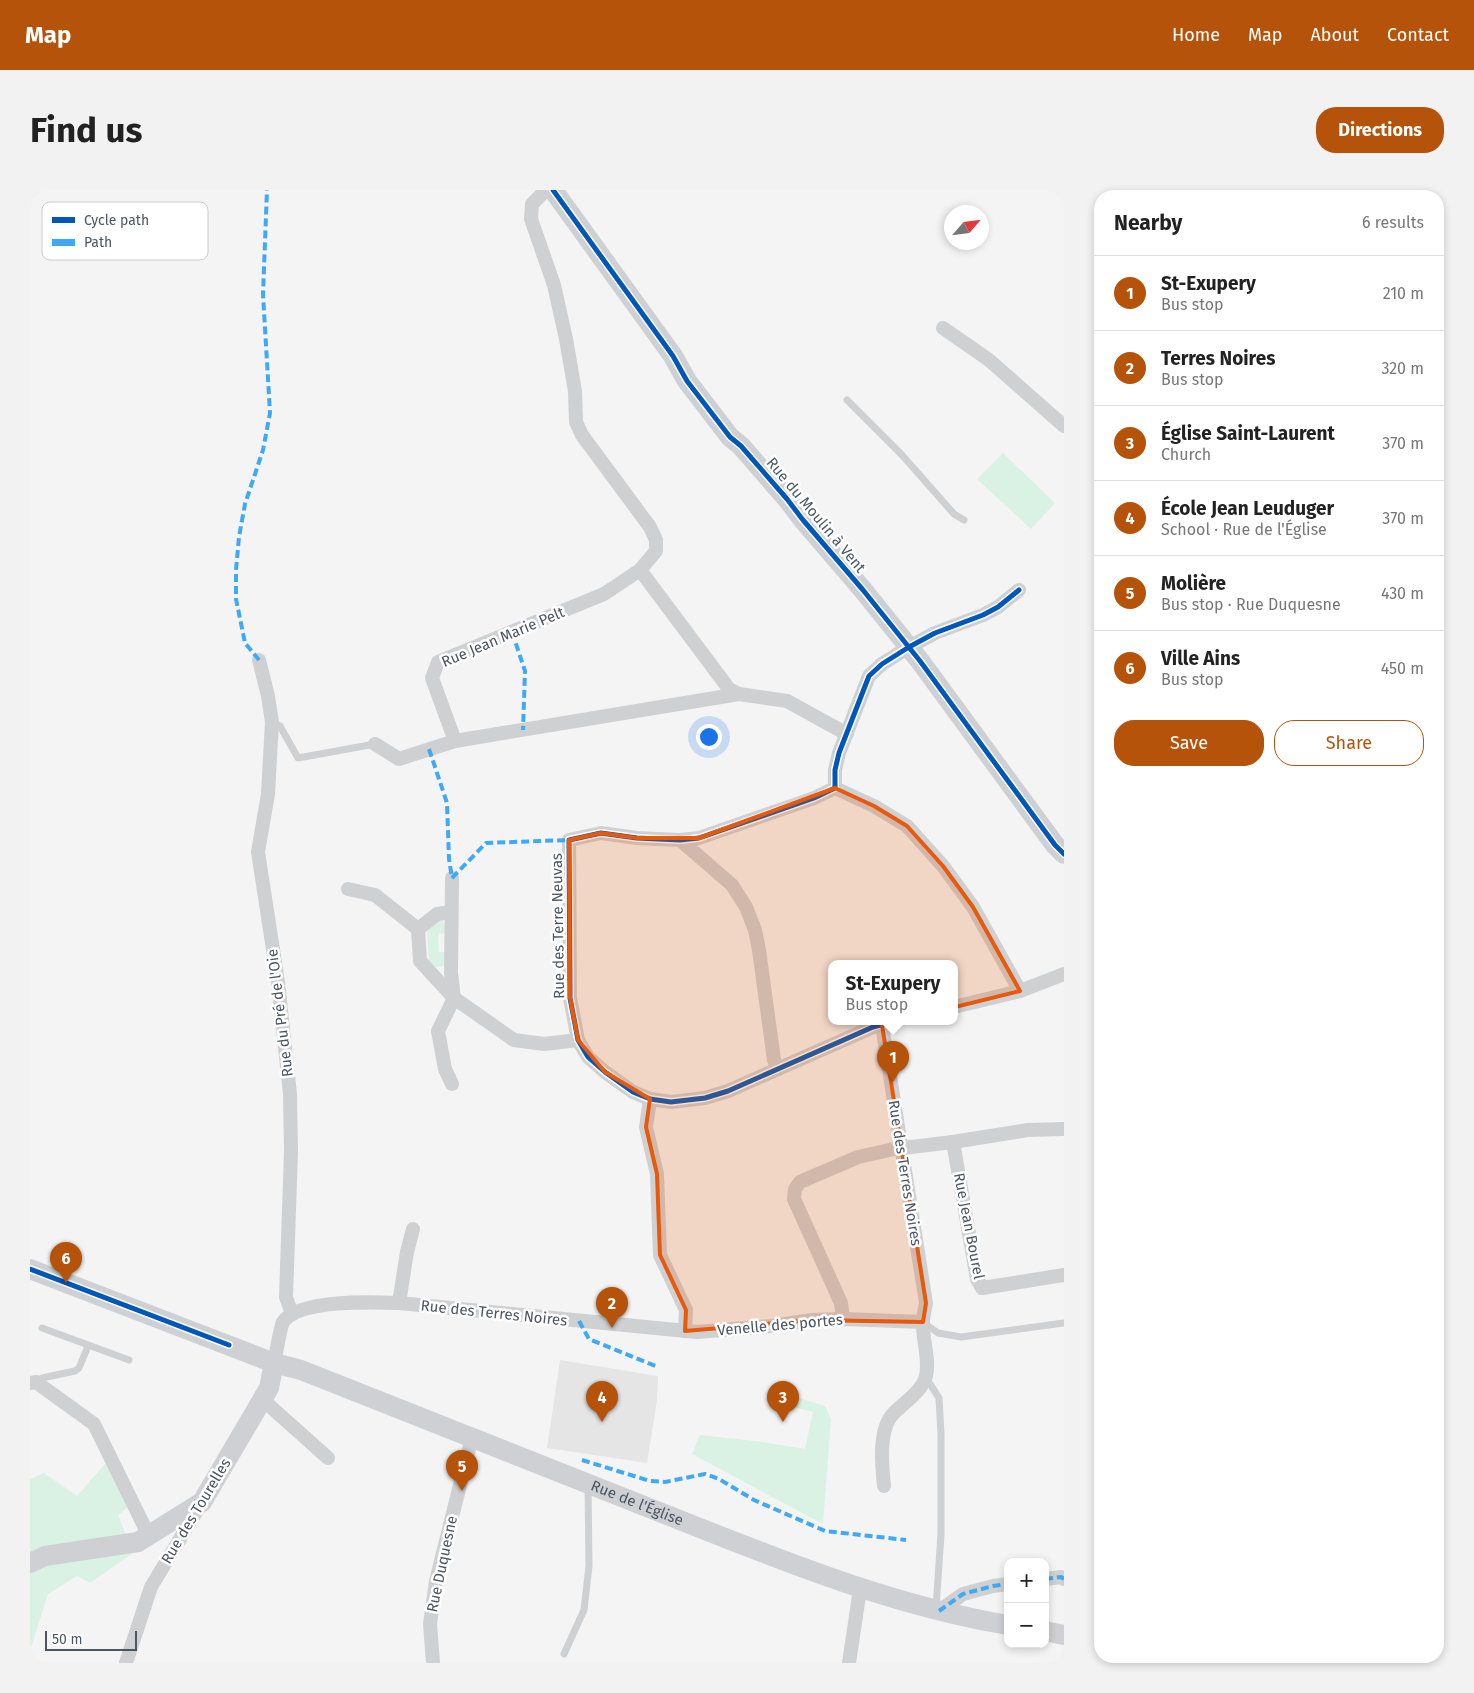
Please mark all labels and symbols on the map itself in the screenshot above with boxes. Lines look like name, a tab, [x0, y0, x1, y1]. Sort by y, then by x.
legend	[42, 202, 208, 260]
north arrow	[944, 205, 989, 250]
text: Cycle path	[84, 212, 149, 229]
text: Path	[84, 234, 112, 251]
street label: Rue du Moulin à Vent	[763, 454, 870, 577]
street label: Rue Jean Marie Pelt	[439, 603, 568, 671]
your location	[696, 724, 722, 750]
street label: Rue des Terre Neuvas	[548, 853, 568, 999]
street label: Rue du Pré de l'Oie	[263, 948, 297, 1078]
pin: 1	[877, 1041, 909, 1082]
street label: Rue des Terres Noires	[885, 1099, 925, 1247]
street label: Rue Jean Bourel	[950, 1171, 988, 1281]
pin: 6	[50, 1242, 82, 1283]
pin: 2	[596, 1287, 628, 1328]
street label: Rue des Terres Noires	[420, 1296, 568, 1330]
street label: Venelle des portes	[716, 1311, 844, 1339]
pin: 4	[586, 1381, 618, 1422]
pin: 3	[767, 1381, 799, 1422]
pin: 5	[446, 1450, 478, 1491]
street label: Rue des Tourelles	[157, 1455, 235, 1567]
street label: Rue de l'Église	[588, 1477, 686, 1530]
street label: Rue Duquesne	[423, 1514, 461, 1614]
scale bar	[45, 1628, 138, 1651]

